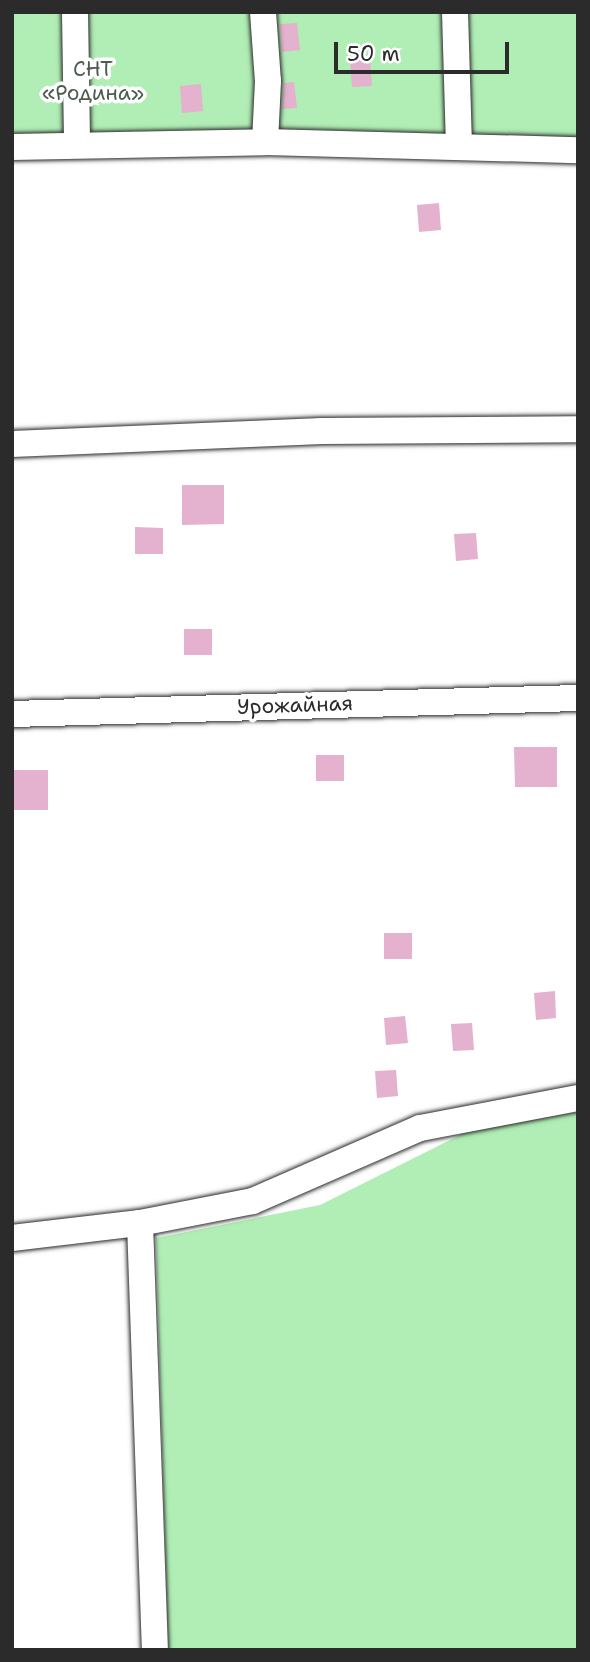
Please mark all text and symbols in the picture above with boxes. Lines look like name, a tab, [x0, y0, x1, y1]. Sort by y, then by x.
scale bar	[338, 28, 513, 72]
text: 50 m	[347, 40, 400, 68]
park label: СНТ «Родина»	[42, 56, 144, 106]
street label: Урожайная	[237, 690, 353, 720]

